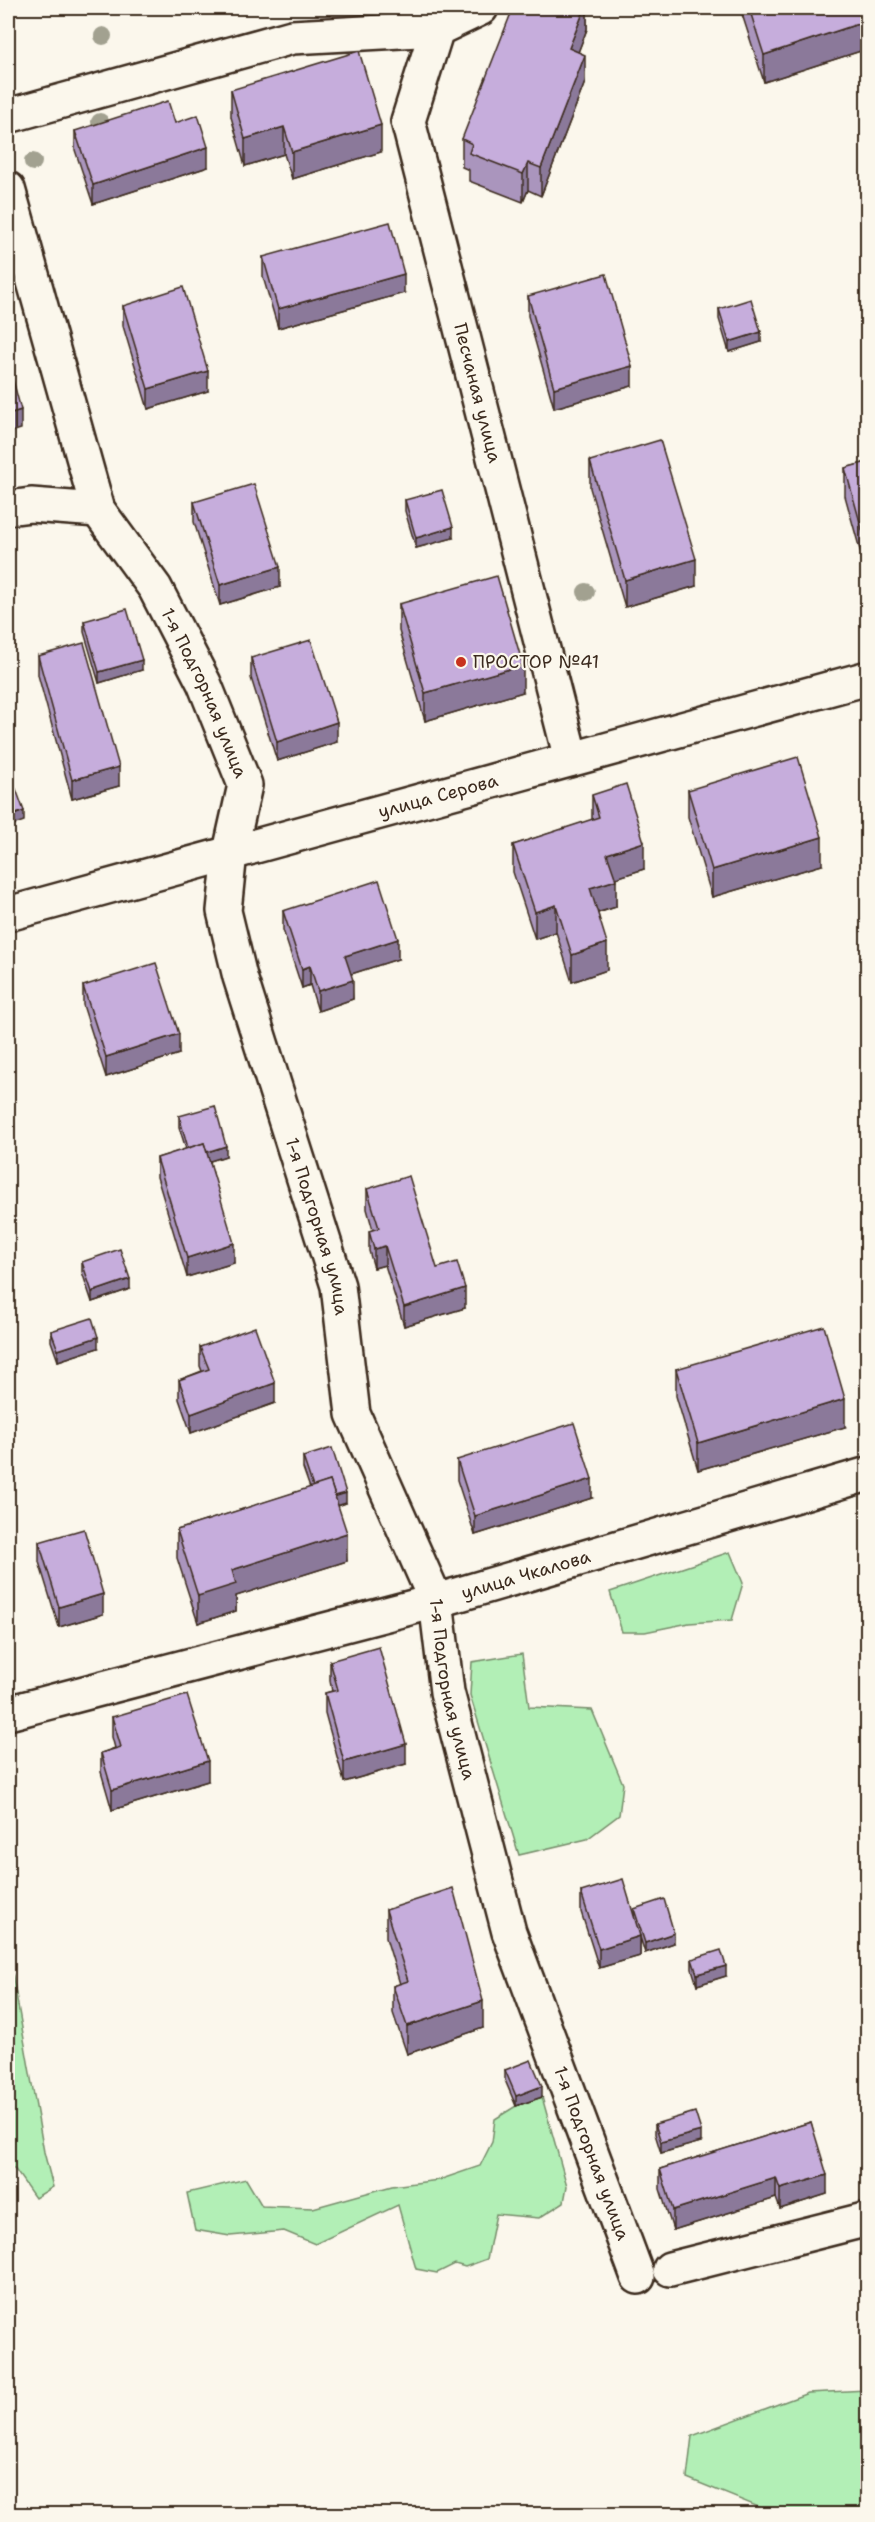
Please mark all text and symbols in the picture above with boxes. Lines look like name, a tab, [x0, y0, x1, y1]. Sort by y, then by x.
street label: Песчаная улица	[448, 321, 507, 465]
street label: 1-я Подгорная улица	[155, 604, 253, 781]
place label: ПРОСТОР №41	[473, 650, 599, 674]
marker: ПРОСТОР №41	[454, 655, 468, 669]
street label: улица Серова	[376, 768, 501, 824]
street label: 1-я Подгорная улица	[280, 1135, 353, 1316]
street label: улица Чкалова	[458, 1544, 593, 1605]
street label: 1-я Подгорная улица	[424, 1597, 481, 1782]
street label: 1-я Подгорная улица	[548, 2063, 635, 2244]

